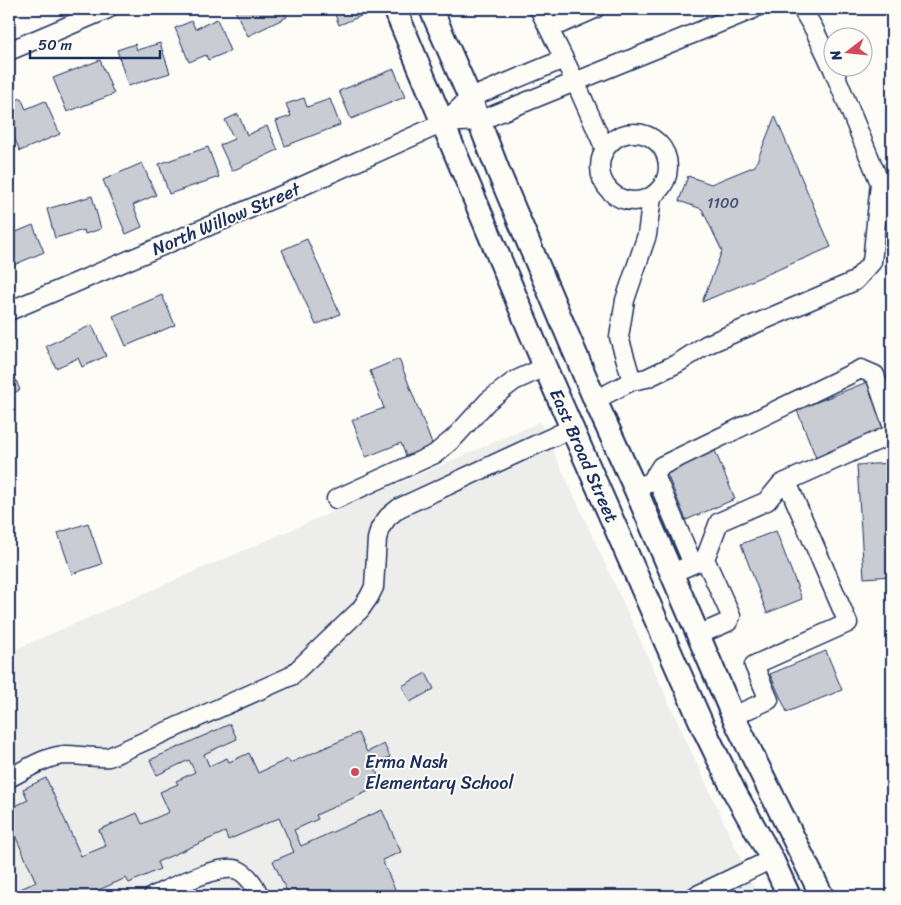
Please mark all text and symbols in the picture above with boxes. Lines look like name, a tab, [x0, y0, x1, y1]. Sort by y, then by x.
scale bar	[30, 28, 160, 60]
north arrow	[824, 28, 874, 78]
text: 50 m	[38, 32, 73, 58]
text: N	[823, 47, 850, 65]
street label: North Willow Street	[147, 173, 306, 265]
house number: 1100	[707, 190, 739, 216]
street label: East Broad Street	[540, 383, 628, 528]
place label: Erma Nash Elementary School	[365, 746, 514, 799]
marker: Erma Nash Elementary School	[349, 766, 361, 778]

